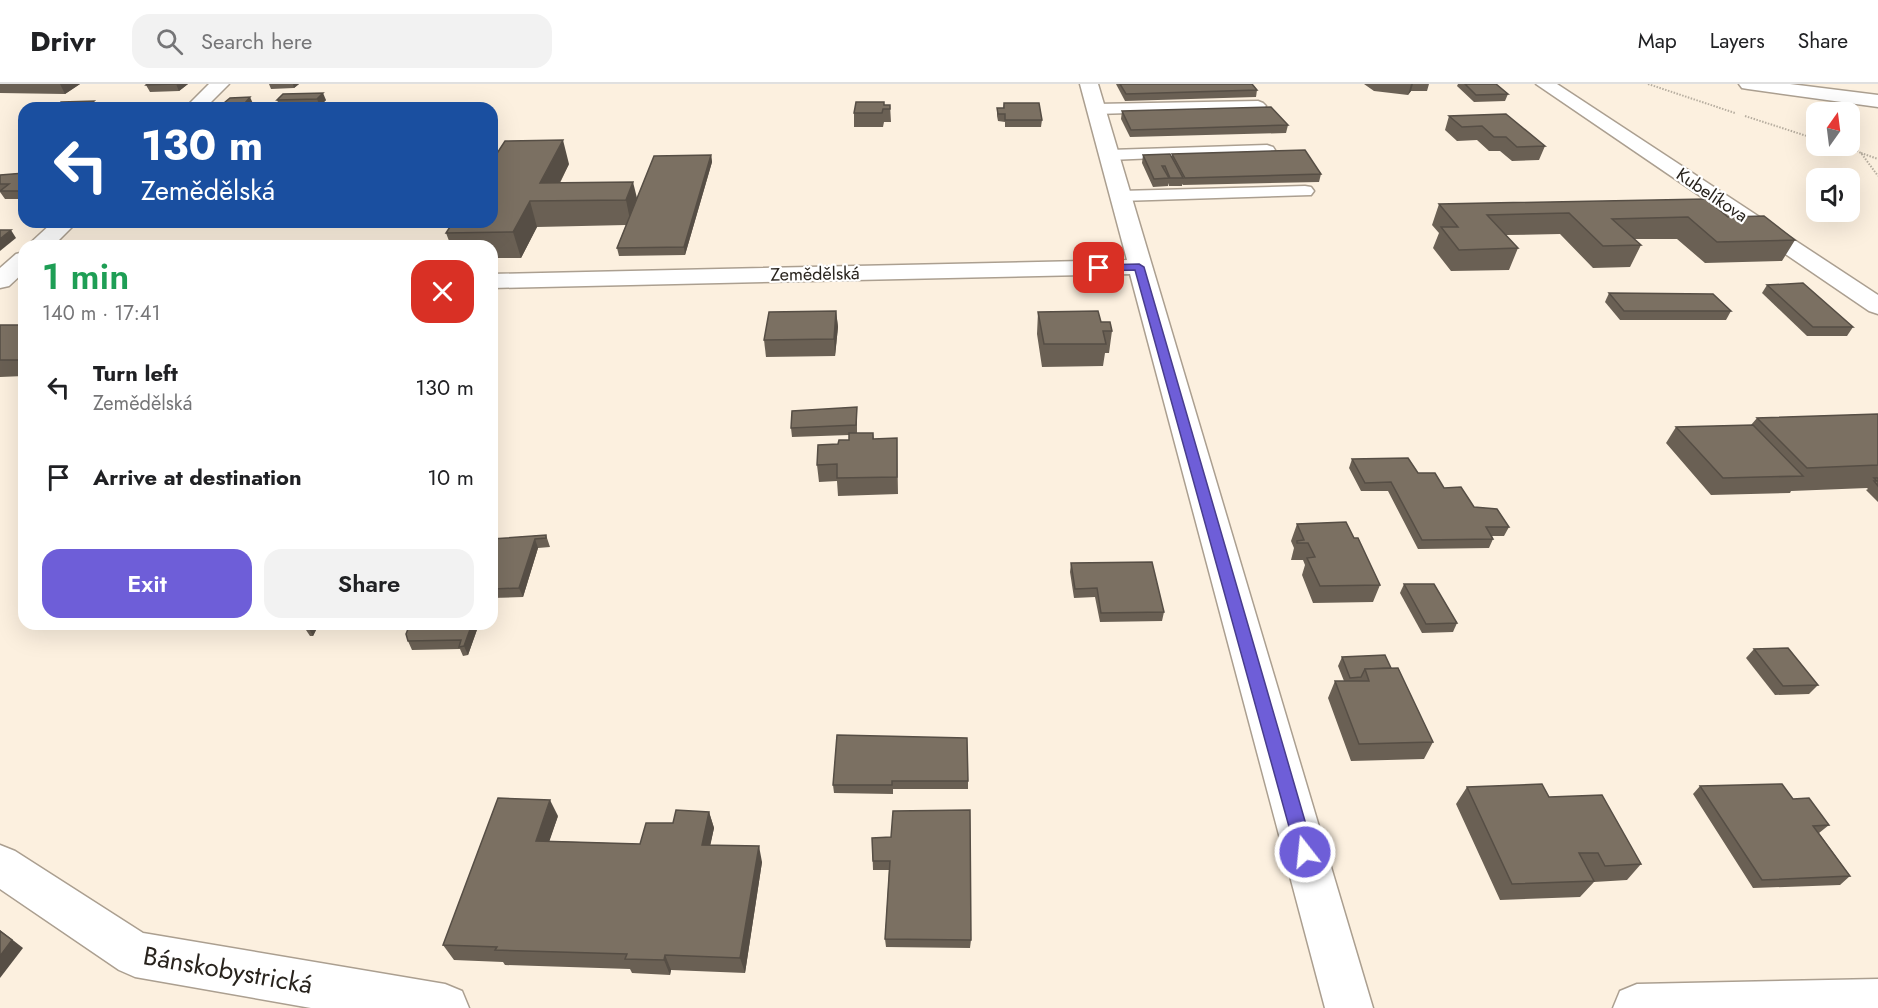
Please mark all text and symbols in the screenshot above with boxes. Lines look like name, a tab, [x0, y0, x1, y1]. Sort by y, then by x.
search box	[132, 14, 552, 68]
text: Drivr	[30, 21, 96, 62]
icon: search	[153, 25, 186, 58]
text: Search here	[201, 25, 312, 57]
text: Map	[1638, 26, 1677, 56]
text: Layers	[1710, 26, 1765, 56]
text: Share	[1798, 26, 1848, 56]
north arrow	[1806, 102, 1860, 156]
map controls	[1806, 102, 1860, 222]
text: 130 m	[141, 115, 263, 176]
icon: left	[42, 126, 120, 204]
street label: Kubelíkova	[1671, 162, 1753, 228]
button: sound	[1806, 168, 1860, 222]
text: Zemědělská	[141, 171, 275, 210]
pin	[1073, 242, 1124, 293]
text: 1 min	[42, 250, 129, 302]
icon: arrive	[1082, 251, 1115, 284]
button: close	[411, 260, 474, 323]
street label: Zemědělská	[770, 260, 860, 288]
text: 140 m · 17:41	[42, 299, 160, 328]
text: Turn left	[93, 357, 178, 389]
icon: left	[42, 371, 75, 404]
text: 130 m	[415, 371, 474, 403]
text: Zemědělská	[93, 389, 192, 418]
icon: arrive	[42, 461, 75, 494]
text: Arrive at destination	[93, 461, 302, 493]
text: 10 m	[427, 461, 474, 493]
button: Exit	[42, 549, 252, 618]
button: Share	[264, 549, 474, 618]
position arrow	[1273, 820, 1337, 884]
street label: Bánskobystrická	[140, 936, 316, 1004]

